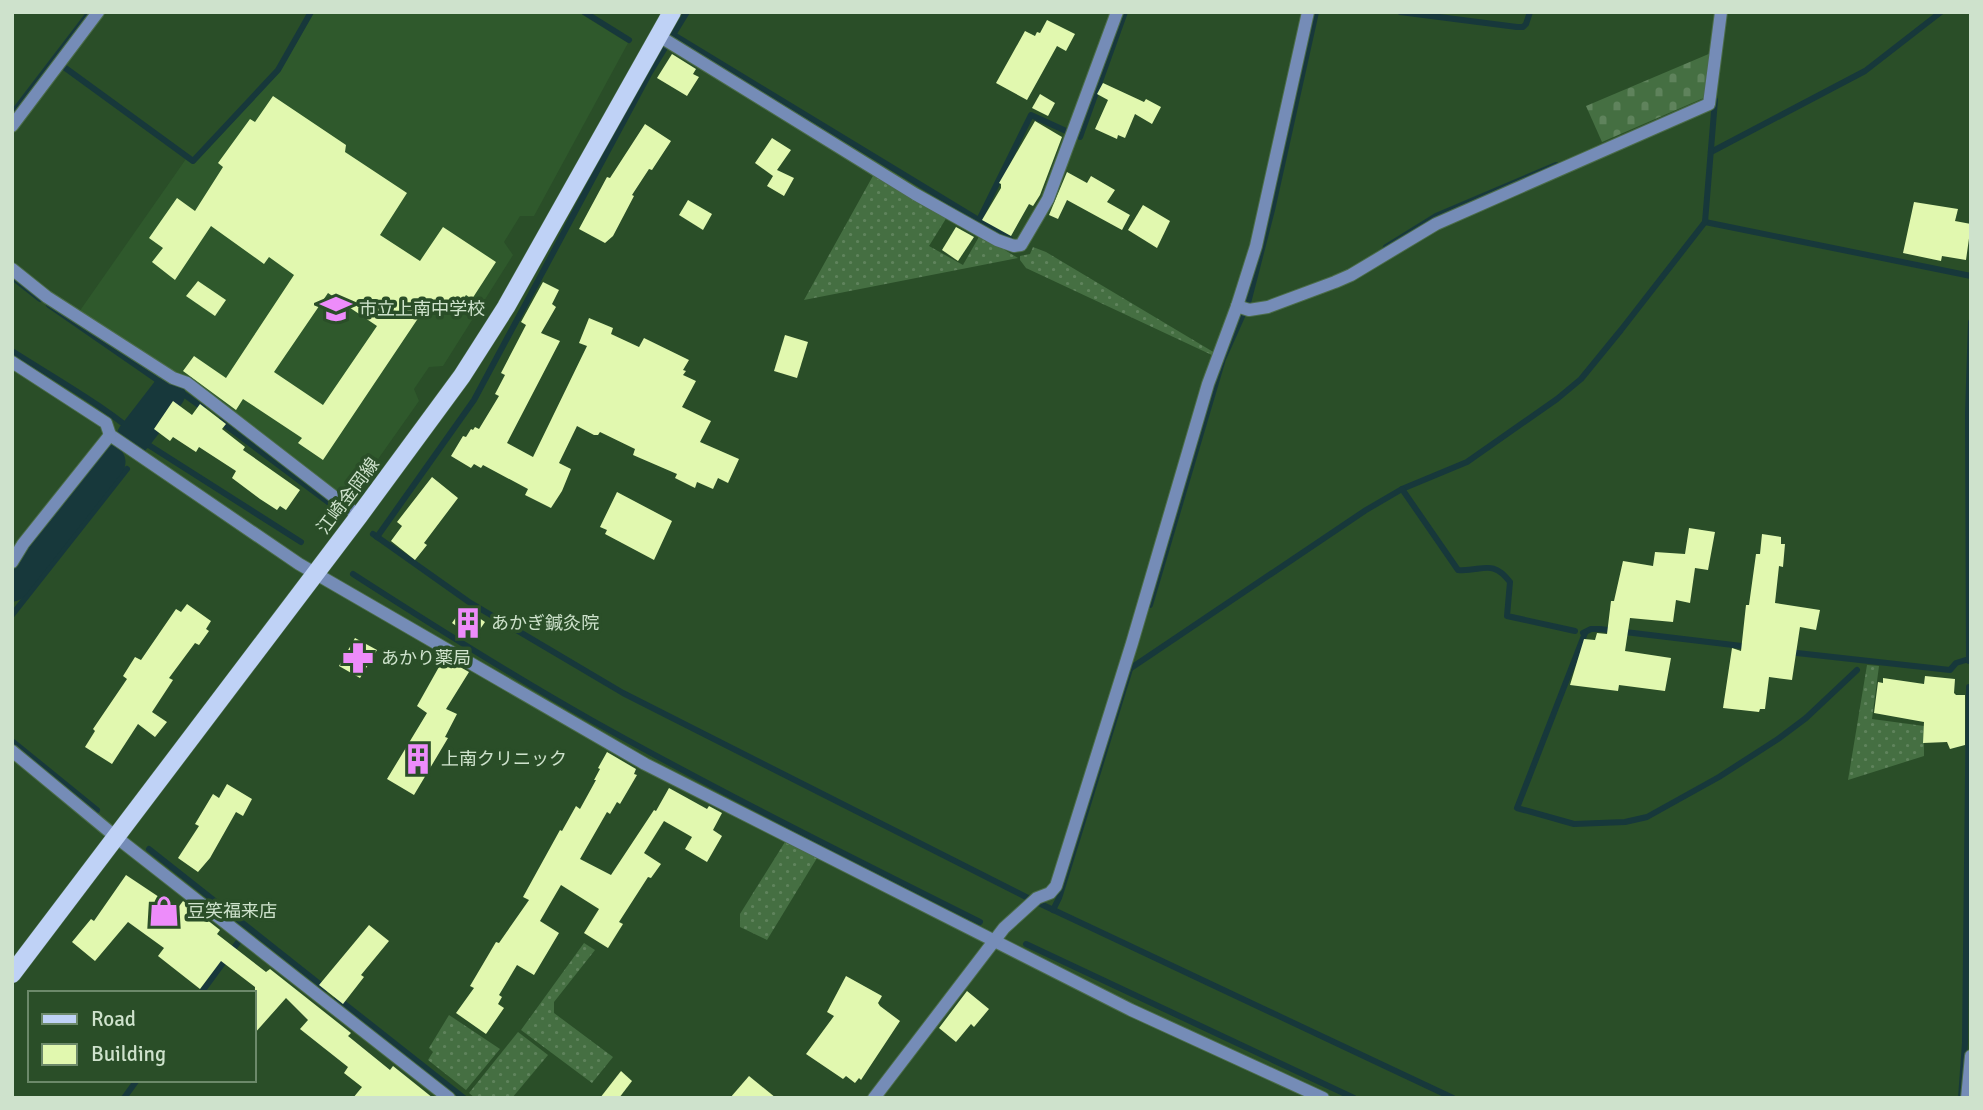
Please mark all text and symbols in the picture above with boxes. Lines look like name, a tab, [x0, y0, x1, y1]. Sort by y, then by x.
school or university icon: 市立上南中学校	[319, 292, 353, 326]
place label: 市立上南中学校	[359, 298, 485, 320]
street label: 江崎金岡線	[312, 453, 384, 539]
building icon: あかぎ鍼灸院	[451, 606, 485, 640]
place label: あかぎ鍼灸院	[491, 612, 599, 634]
pharmacy icon: あかり薬局	[341, 641, 375, 675]
place label: あかり薬局	[381, 647, 471, 669]
building icon: 上南クリニック	[401, 742, 435, 776]
place label: 上南クリニック	[441, 748, 567, 770]
shop icon: 豆笑福来店	[147, 894, 181, 928]
place label: 豆笑福来店	[187, 900, 277, 922]
legend	[28, 991, 256, 1082]
text: Road	[91, 1006, 136, 1032]
text: Building	[91, 1041, 166, 1067]

